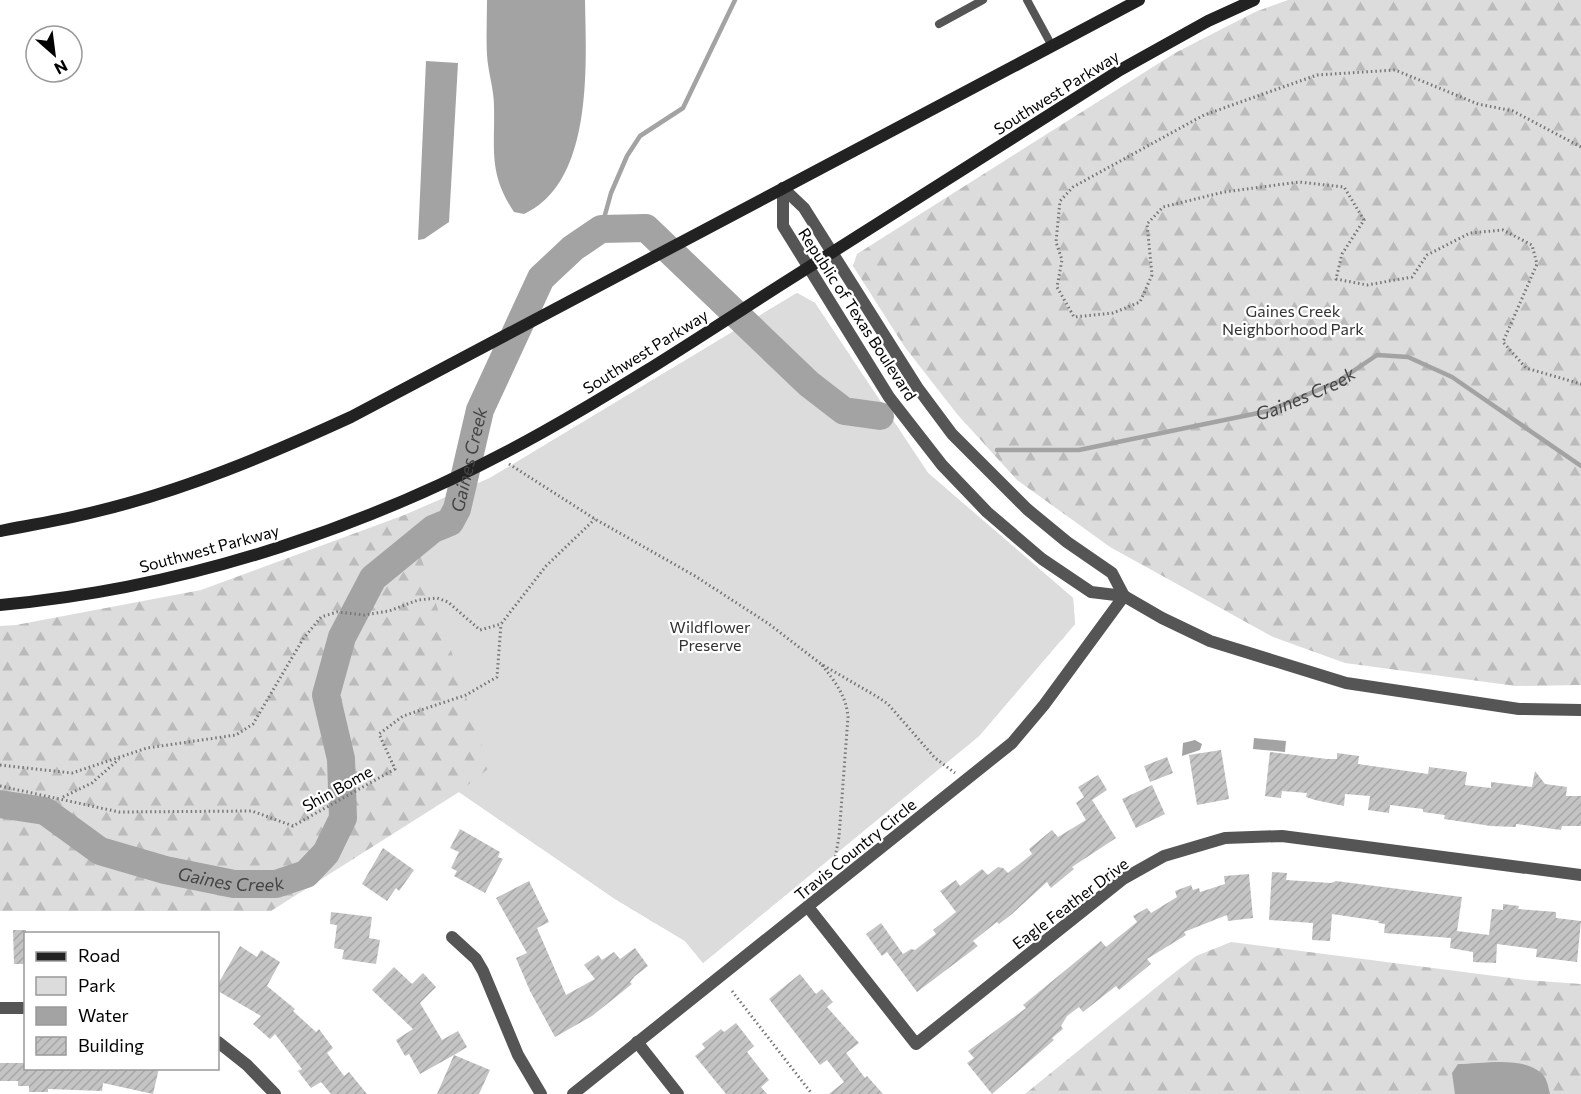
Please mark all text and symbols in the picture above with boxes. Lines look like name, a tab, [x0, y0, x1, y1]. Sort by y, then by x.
north arrow	[24, 24, 84, 84]
street label: Southwest Parkway	[990, 46, 1122, 138]
text: N	[52, 56, 71, 79]
street label: Republic of Texas Boulevard	[795, 224, 921, 404]
park label: Gaines Creek Neighborhood Park	[1222, 301, 1364, 338]
street label: Southwest Parkway	[579, 305, 711, 397]
water label: Gaines Creek	[1254, 361, 1360, 424]
water label: Gaines Creek	[446, 404, 492, 514]
street label: Southwest Parkway	[137, 520, 281, 576]
park label: Wildflower Preserve	[670, 617, 751, 654]
street label: Shin Bome	[299, 761, 375, 815]
street label: Travis Country Circle	[791, 794, 919, 904]
street label: Eagle Feather Drive	[1008, 853, 1132, 953]
water label: Gaines Creek	[176, 862, 288, 895]
legend	[24, 932, 219, 1070]
text: Road	[78, 944, 120, 966]
text: Park	[78, 974, 116, 996]
text: Water	[78, 1004, 129, 1026]
text: Building	[78, 1034, 144, 1056]

